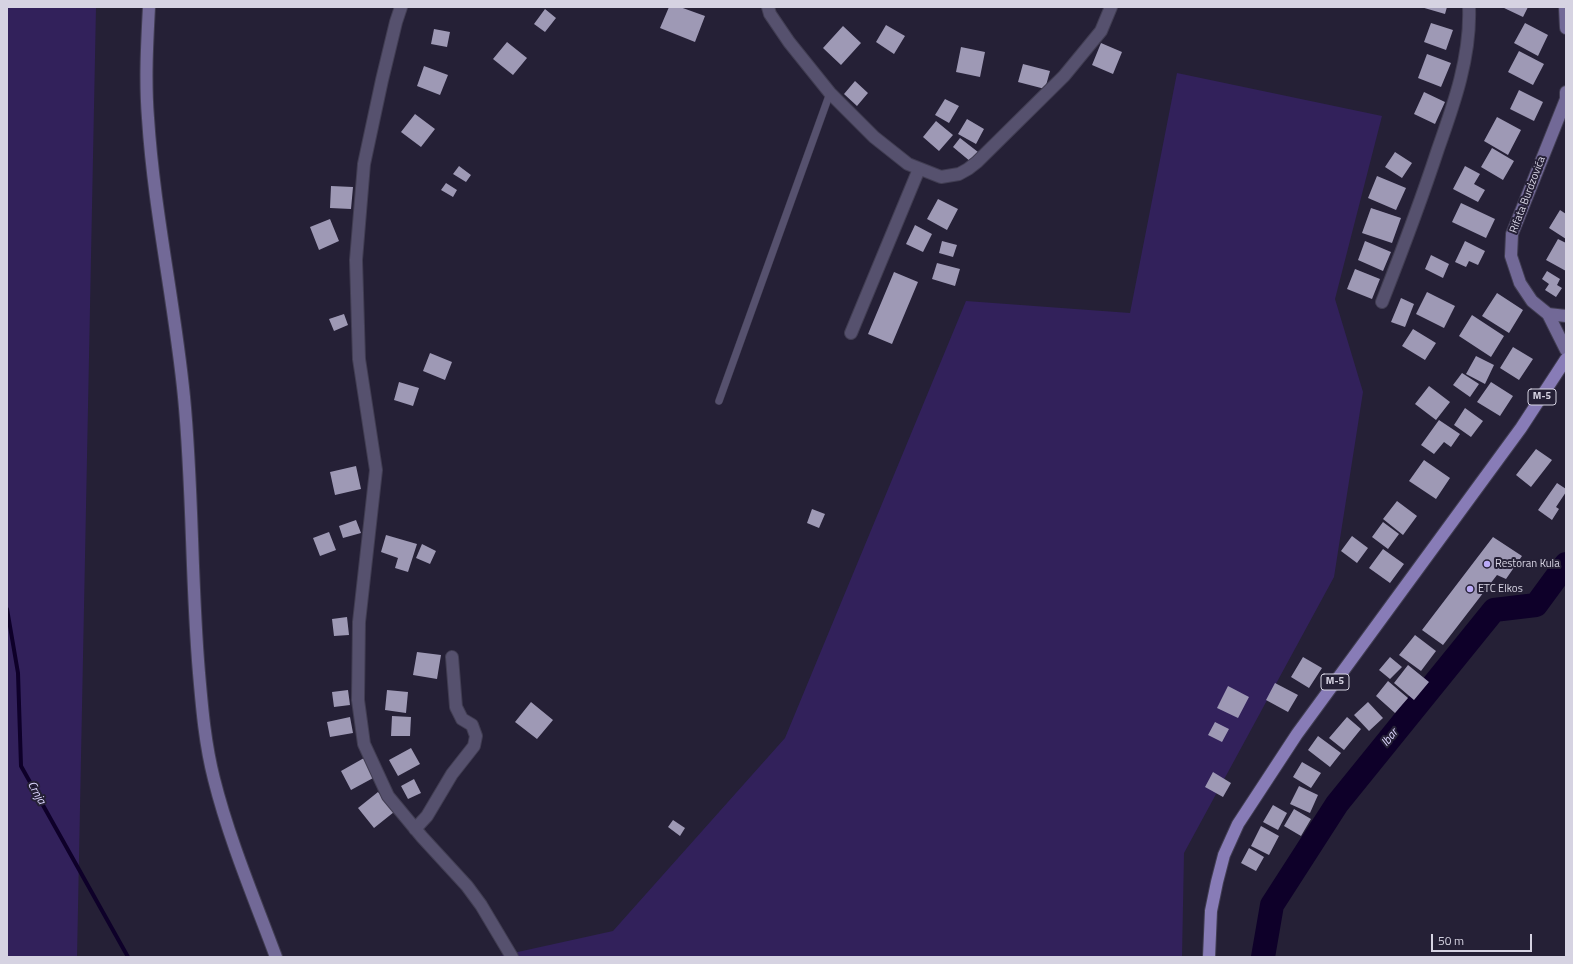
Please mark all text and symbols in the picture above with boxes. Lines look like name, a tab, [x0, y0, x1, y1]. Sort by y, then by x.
street label: Rifata Burdzovića	[1507, 155, 1549, 235]
road number: M-5	[1528, 389, 1556, 405]
place label: Restoran Kula	[1495, 557, 1560, 571]
marker: Restoran Kula	[1482, 559, 1492, 569]
place label: ETC Elkos	[1478, 582, 1523, 596]
marker: ETC Elkos	[1465, 584, 1475, 594]
road number: M-5	[1321, 674, 1349, 690]
water label: Ibar	[1379, 726, 1401, 750]
water label: Crnja	[24, 779, 48, 807]
scale bar	[1433, 926, 1534, 952]
text: 50 m	[1438, 931, 1464, 950]

